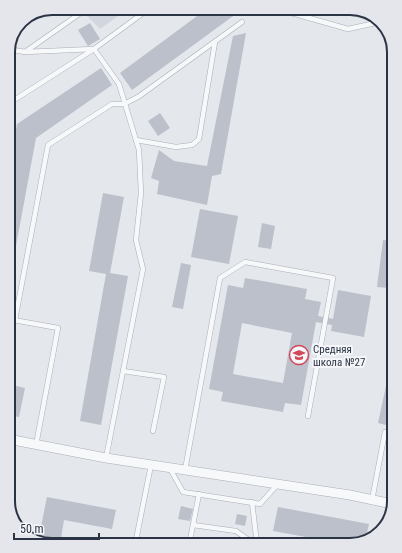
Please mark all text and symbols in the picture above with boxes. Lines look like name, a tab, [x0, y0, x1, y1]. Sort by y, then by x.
place label: Средняя школа №27	[313, 343, 365, 369]
school or university icon: Средняя школа №27	[288, 344, 310, 366]
scale bar	[14, 515, 99, 541]
text: 50 m	[20, 522, 44, 536]

